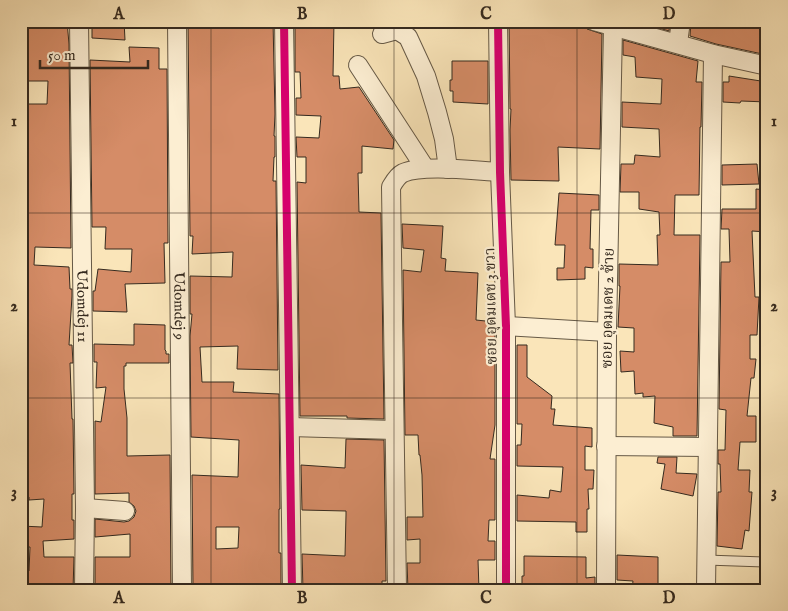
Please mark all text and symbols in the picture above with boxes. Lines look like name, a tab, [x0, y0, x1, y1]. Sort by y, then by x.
text: A	[113, 5, 126, 25]
text: B	[297, 5, 308, 25]
text: C	[480, 5, 492, 25]
text: D	[663, 5, 676, 25]
scale bar	[40, 38, 148, 70]
text: 50 m	[48, 46, 76, 65]
text: 1	[11, 112, 17, 132]
text: 1	[771, 112, 777, 132]
street label: ซอย อุดมเดช 3 ขวา	[480, 247, 503, 365]
street label: ซอย อุดมเดช 2 ซ้าย	[597, 248, 620, 368]
street label: Udomdej 11	[73, 269, 92, 343]
street label: Udomdej 9	[170, 272, 189, 340]
text: 2	[10, 297, 18, 317]
text: 2	[770, 297, 778, 317]
text: 3	[11, 483, 17, 503]
text: 3	[771, 483, 777, 503]
text: A	[113, 589, 126, 609]
text: B	[297, 589, 308, 609]
text: C	[480, 589, 492, 609]
text: D	[663, 589, 676, 609]

